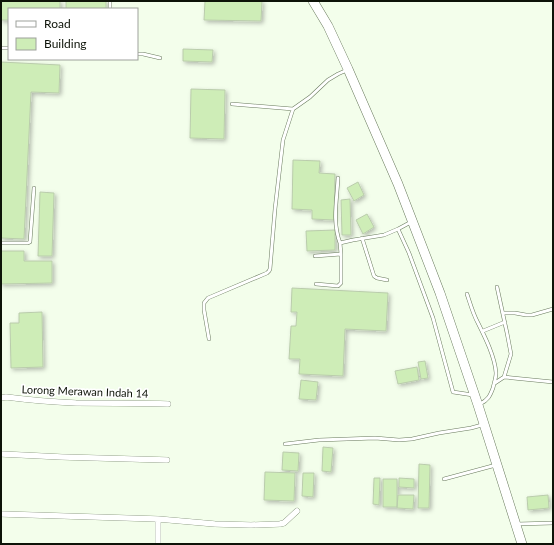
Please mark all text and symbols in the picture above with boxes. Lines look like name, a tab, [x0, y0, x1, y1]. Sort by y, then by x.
legend	[8, 8, 138, 60]
text: Road	[44, 16, 71, 31]
text: Building	[44, 36, 87, 51]
street label: Lorong Merawan Indah 14	[21, 382, 149, 400]

